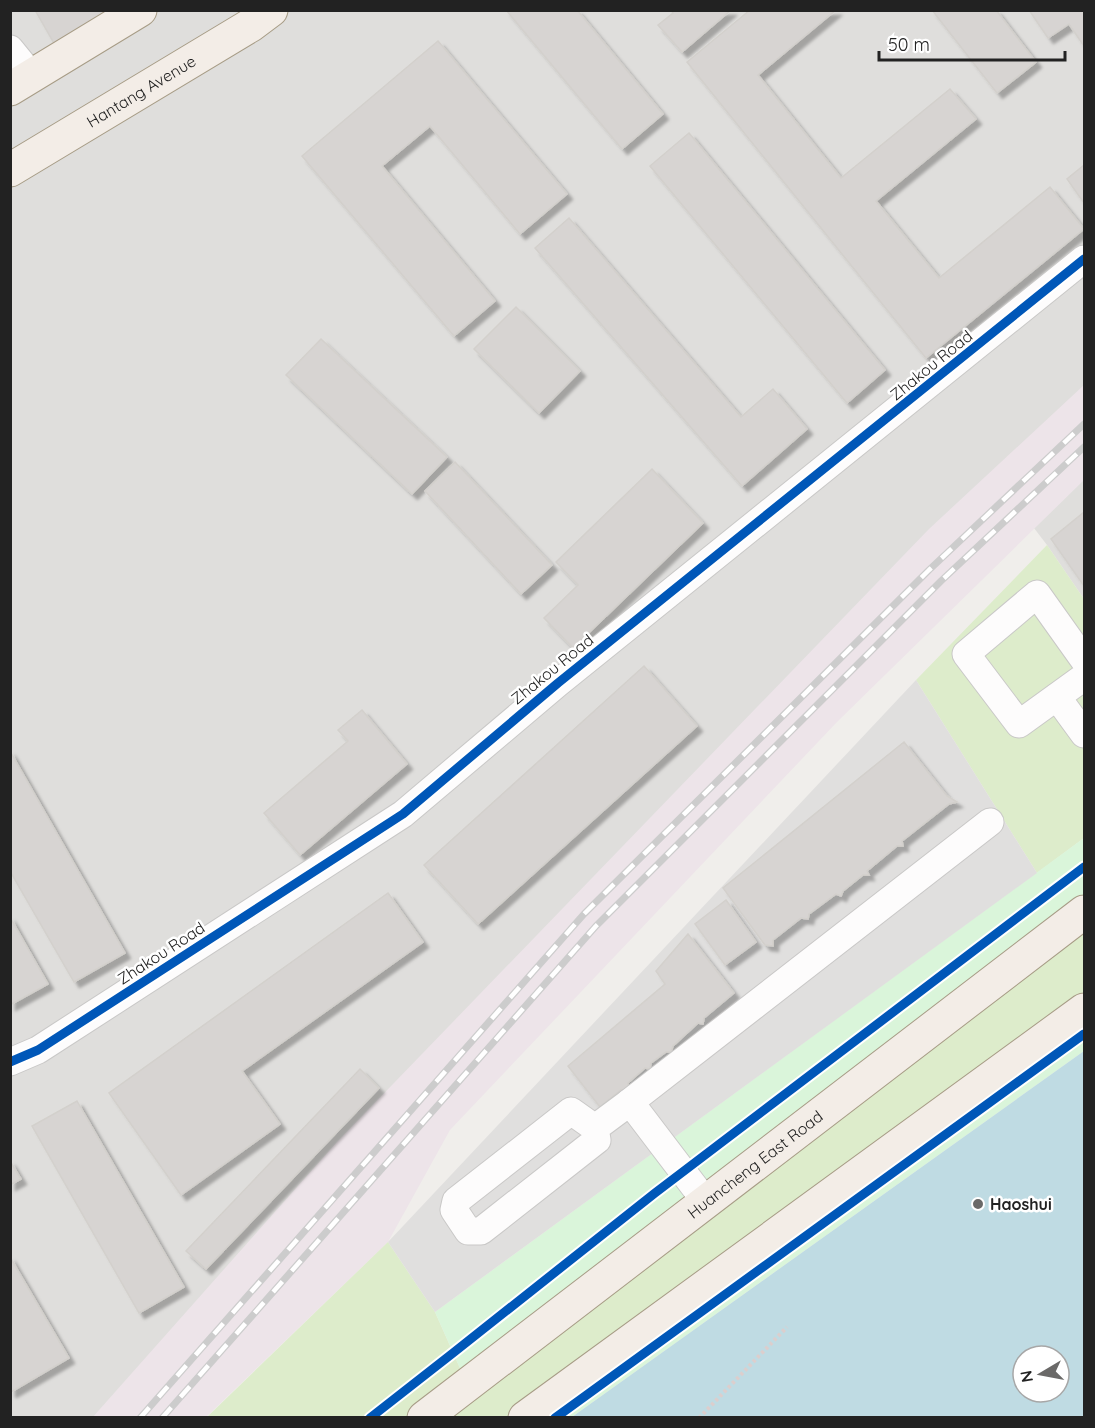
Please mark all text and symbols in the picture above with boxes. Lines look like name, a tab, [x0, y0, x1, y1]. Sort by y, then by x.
scale bar	[879, 24, 1065, 62]
text: 50 m	[888, 33, 930, 56]
street label: Hantang Avenue	[83, 51, 199, 132]
street label: Zhakou Road	[886, 326, 976, 404]
street label: Zhakou Road	[507, 630, 597, 708]
street label: Zhakou Road	[114, 917, 208, 989]
street label: Huancheng East Road	[683, 1106, 827, 1223]
place label: Haoshui	[990, 1194, 1052, 1214]
marker: Haoshui	[971, 1197, 985, 1211]
north arrow	[1011, 1344, 1071, 1404]
text: N	[1015, 1369, 1037, 1384]

